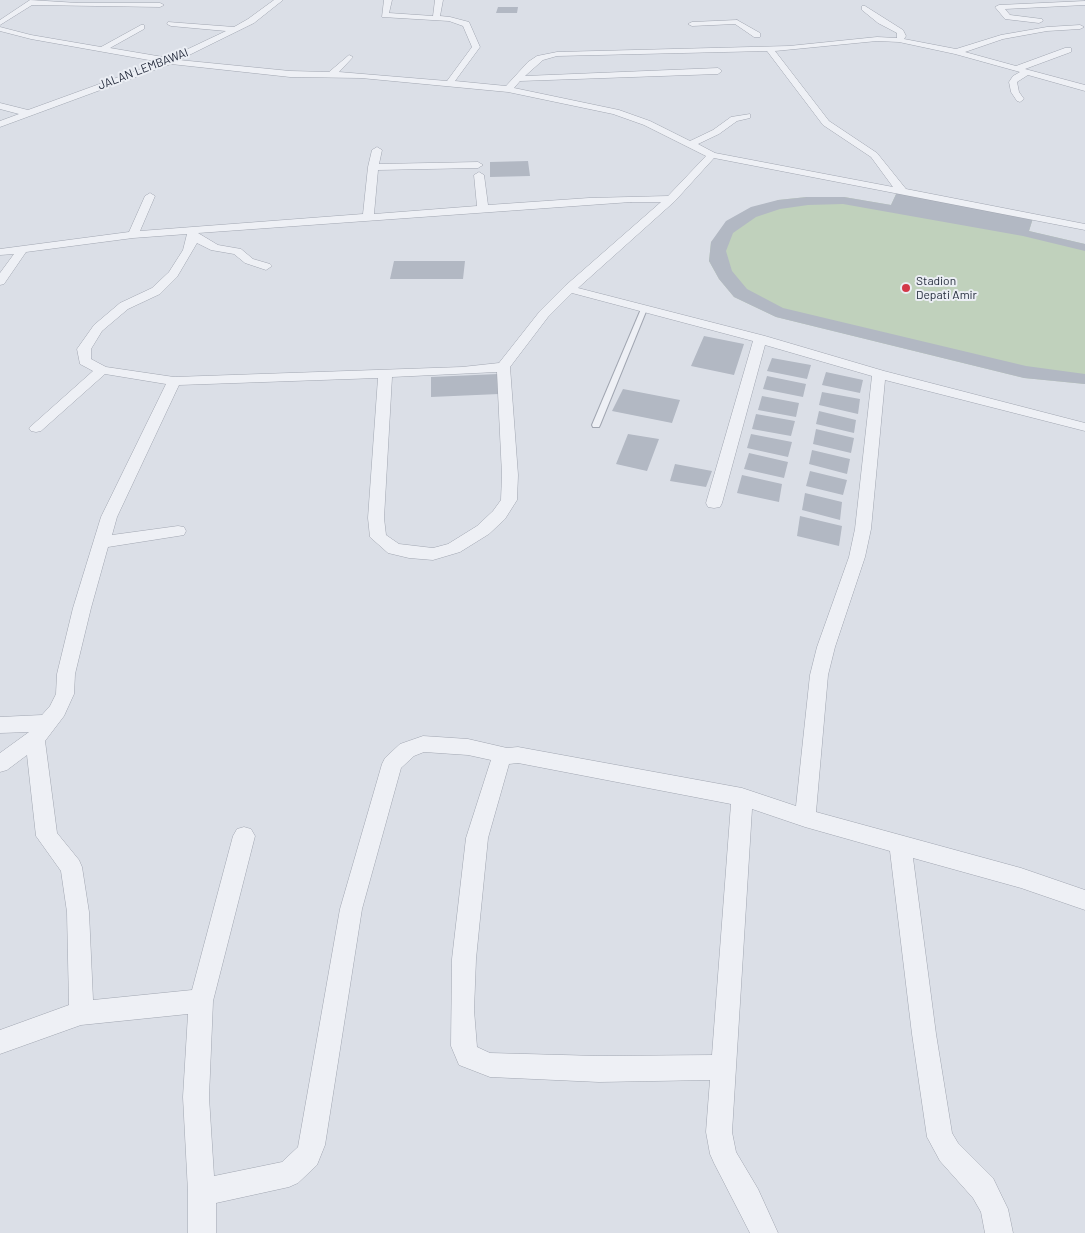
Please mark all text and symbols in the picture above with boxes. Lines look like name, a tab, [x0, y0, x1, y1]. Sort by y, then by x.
street label: JALAN LEMBAWAI	[96, 45, 190, 93]
place label: Stadion Depati Amir	[916, 274, 977, 302]
marker: Stadion Depati Amir	[900, 282, 912, 294]

